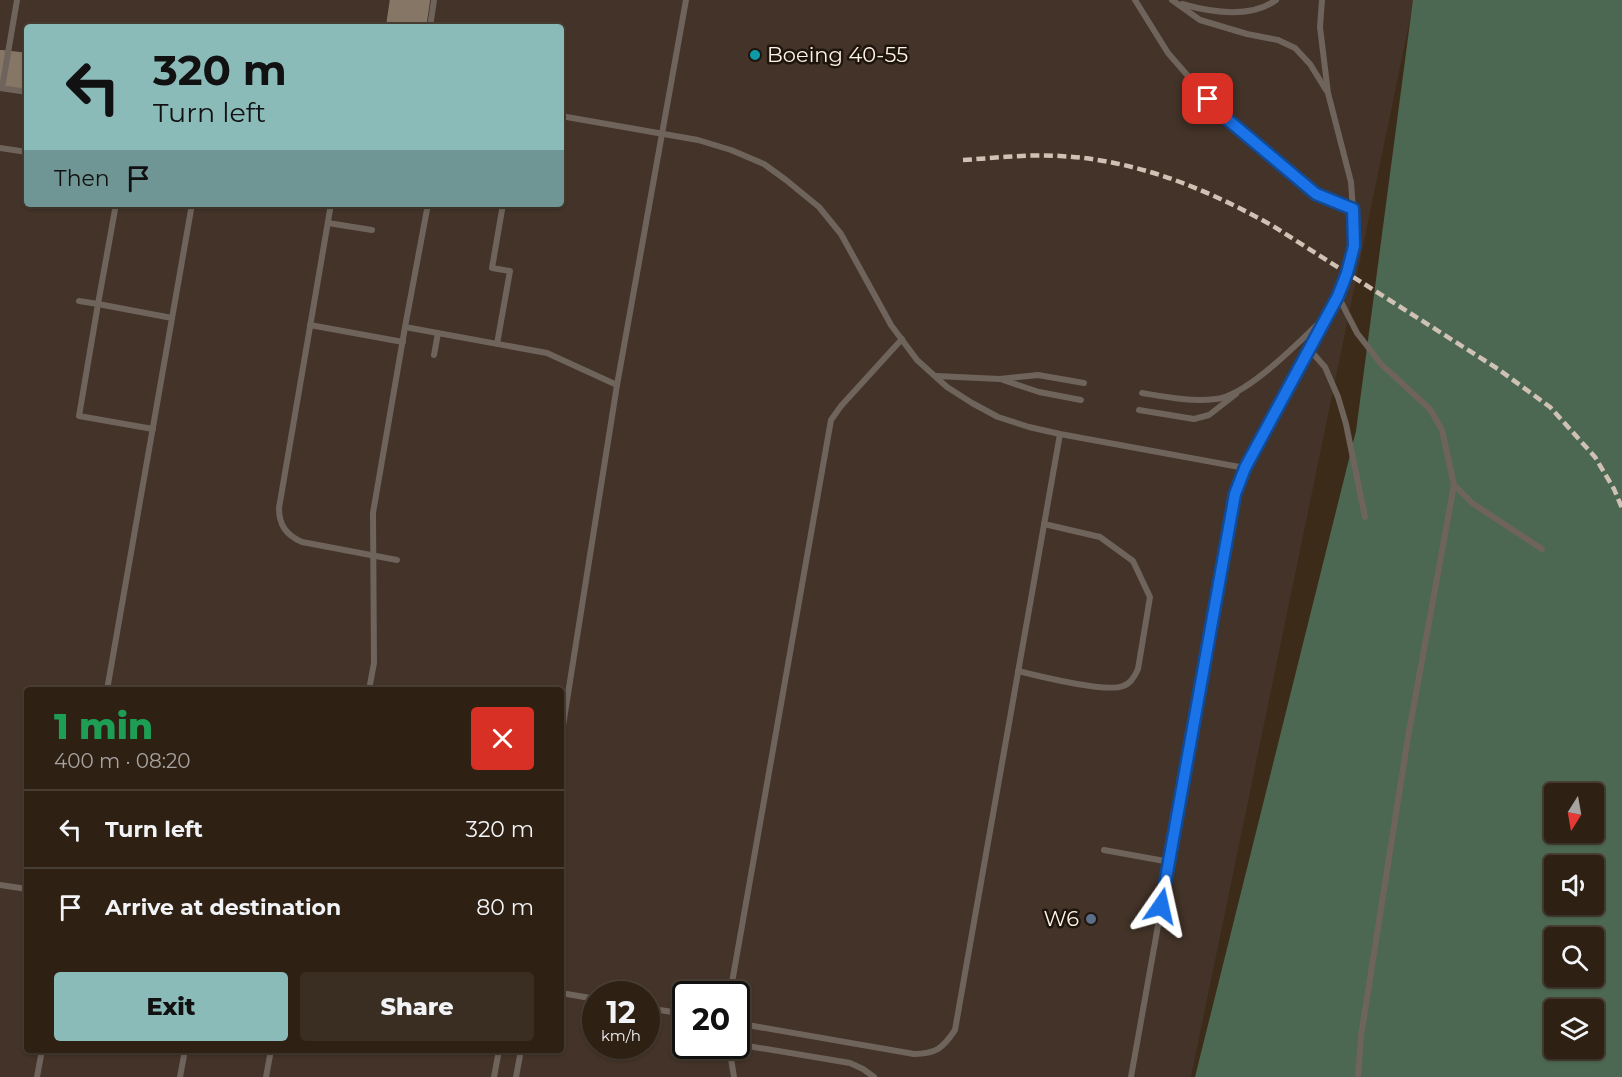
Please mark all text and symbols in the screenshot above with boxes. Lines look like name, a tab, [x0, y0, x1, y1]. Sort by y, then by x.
place label: Boeing 40-55	[767, 42, 908, 67]
text: 320 m	[153, 44, 287, 96]
icon: left	[54, 48, 132, 126]
marker: Boeing 40-55	[748, 48, 762, 62]
pin	[1182, 73, 1233, 124]
icon: arrive	[1191, 82, 1224, 115]
text: Turn left	[153, 96, 266, 129]
icon: arrive	[122, 162, 155, 195]
text: Then	[54, 165, 110, 192]
text: 1 min	[54, 704, 153, 748]
button: close	[471, 707, 534, 770]
text: 400 m · 08:20	[54, 749, 190, 773]
north arrow	[1544, 783, 1604, 843]
map controls	[1544, 783, 1604, 1059]
icon: left	[54, 813, 87, 846]
text: Turn left	[105, 816, 203, 843]
text: 320 m	[466, 816, 534, 843]
button: sound	[1544, 855, 1604, 915]
position arrow	[1129, 874, 1193, 938]
icon: arrive	[54, 891, 87, 924]
text: Arrive at destination	[105, 894, 341, 921]
text: 80 m	[476, 894, 534, 921]
place label: W6	[1043, 906, 1079, 931]
marker: W6	[1084, 912, 1098, 926]
button: search	[1544, 927, 1604, 987]
button: Exit	[54, 972, 288, 1041]
button: Share	[300, 972, 534, 1041]
speed limit sign: 20	[672, 981, 750, 1059]
text: 12	[606, 994, 636, 1031]
button: layers	[1544, 999, 1604, 1059]
text: km/h	[601, 1026, 641, 1045]

